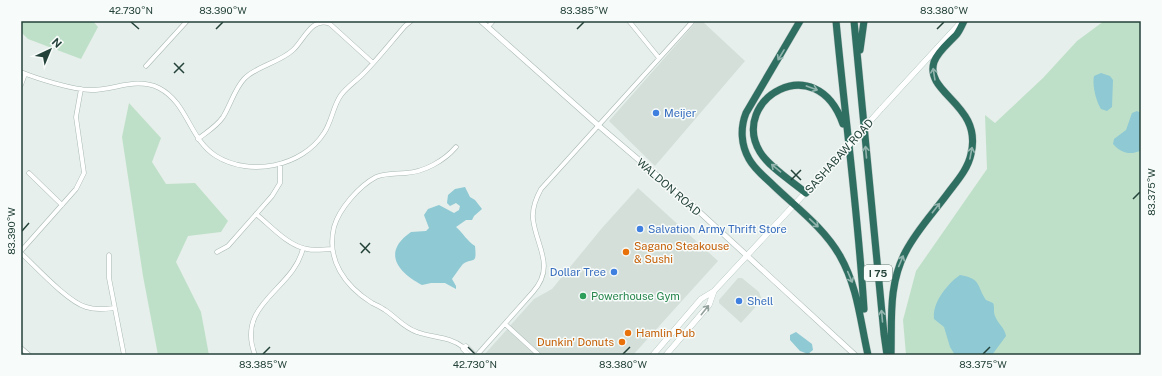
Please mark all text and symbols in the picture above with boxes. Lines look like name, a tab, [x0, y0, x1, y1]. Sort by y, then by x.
text: 42.730°N	[109, 4, 153, 16]
text: 83.390°W	[199, 4, 247, 16]
text: 83.385°W	[560, 4, 609, 16]
text: 83.380°W	[920, 4, 968, 16]
north arrow	[30, 30, 70, 70]
text: N	[50, 36, 64, 50]
one-way arrow	[776, 49, 784, 61]
one-way arrow	[930, 68, 938, 81]
one-way arrow	[805, 85, 818, 92]
place label: Meijer	[664, 107, 696, 119]
marker: Meijer	[651, 108, 661, 118]
street label: SASHABAW ROAD	[802, 116, 876, 196]
one-way arrow	[863, 146, 870, 159]
one-way arrow	[968, 146, 976, 159]
street label: WALDON ROAD	[635, 156, 704, 218]
one-way arrow	[771, 163, 782, 172]
text: 83.375°W	[1145, 168, 1157, 216]
one-way arrow	[932, 203, 941, 214]
text: 83.390°W	[5, 207, 17, 255]
one-way arrow	[809, 218, 819, 228]
place label: Salvation Army Thrift Store	[648, 223, 787, 235]
marker: Salvation Army Thrift Store	[635, 224, 645, 234]
place label: Sagano Steakouse & Sushi	[634, 240, 729, 265]
marker: Sagano Steakouse & Sushi	[621, 247, 631, 257]
one-way arrow	[898, 256, 906, 268]
road number: I 75	[864, 265, 892, 281]
place label: Dollar Tree	[550, 266, 606, 278]
marker: Dollar Tree	[609, 267, 619, 277]
one-way arrow	[847, 270, 855, 282]
place label: Powerhouse Gym	[591, 290, 680, 302]
marker: Powerhouse Gym	[578, 291, 588, 301]
place label: Shell	[747, 295, 773, 307]
marker: Shell	[734, 296, 744, 306]
one-way arrow	[700, 304, 709, 315]
one-way arrow	[879, 310, 886, 323]
place label: Hamlin Pub	[636, 327, 696, 339]
marker: Hamlin Pub	[623, 328, 633, 338]
place label: Dunkin' Donuts	[537, 336, 614, 348]
marker: Dunkin' Donuts	[617, 337, 627, 347]
text: 83.385°W	[239, 358, 288, 370]
text: 42.730°N	[453, 358, 497, 370]
text: 83.380°W	[599, 358, 647, 370]
text: 83.375°W	[959, 358, 1007, 370]

